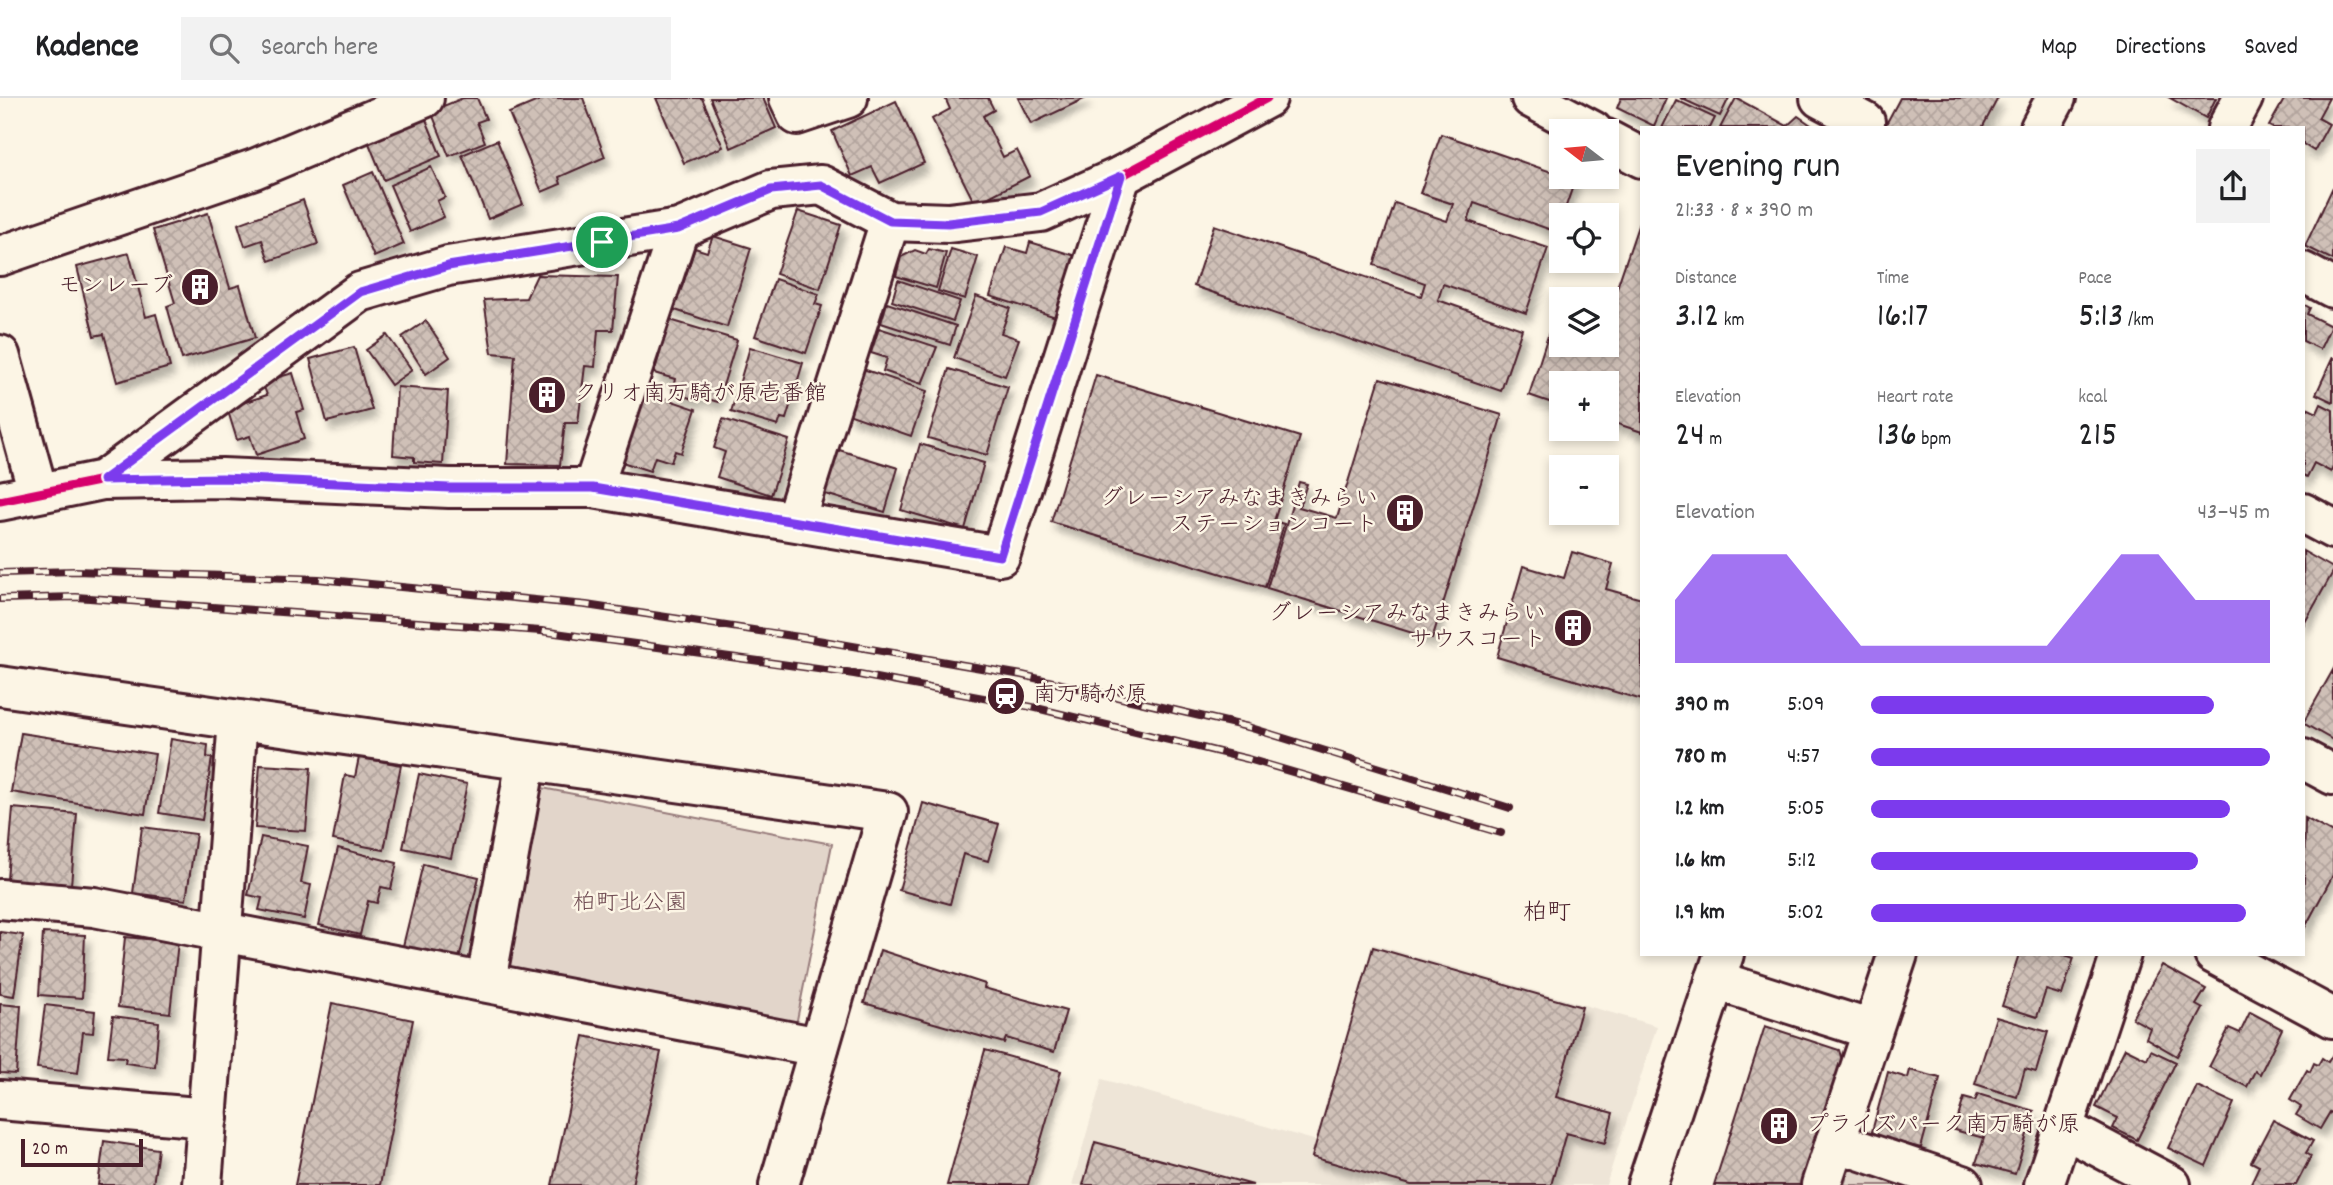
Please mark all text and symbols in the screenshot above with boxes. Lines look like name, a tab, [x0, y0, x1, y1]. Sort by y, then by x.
search box	[181, 17, 671, 80]
text: Kadence	[35, 25, 139, 72]
icon: search	[205, 29, 243, 67]
text: Search here	[261, 30, 378, 67]
text: Map	[2041, 31, 2077, 65]
text: Directions	[2115, 31, 2206, 65]
text: Saved	[2244, 31, 2298, 65]
north arrow	[1549, 119, 1619, 189]
map controls	[1549, 119, 1619, 525]
text: Evening run	[1675, 141, 1840, 196]
button: share	[2196, 149, 2270, 223]
text: 21:33 · 8 × 390 m	[1675, 195, 1813, 228]
button: locate	[1549, 203, 1619, 273]
pin	[572, 212, 632, 272]
icon: arrive	[583, 223, 621, 261]
building icon: モンレーブ	[179, 266, 221, 308]
text: Distance	[1675, 266, 1737, 293]
text: Time	[1877, 266, 1909, 293]
text: Pace	[2078, 266, 2112, 293]
place label: モンレーブ	[58, 271, 173, 304]
button: layers	[1549, 287, 1619, 357]
text: 3.12	[1675, 293, 1719, 343]
text: 16:17	[1877, 293, 1928, 343]
text: 5:13	[2078, 293, 2124, 343]
text: km	[1719, 308, 1745, 335]
text: /km	[2124, 308, 2154, 335]
button: +	[1549, 371, 1619, 441]
building icon: クリオ南万騎が原壱番館	[526, 374, 568, 416]
place label: クリオ南万騎が原壱番館	[574, 379, 827, 412]
text: Elevation	[1675, 385, 1741, 412]
text: Heart rate	[1877, 385, 1953, 412]
text: kcal	[2078, 385, 2107, 412]
text: 24	[1675, 412, 1705, 462]
text: 136	[1877, 412, 1917, 462]
text: 215	[2078, 412, 2118, 462]
text: m	[1705, 427, 1722, 454]
text: bpm	[1917, 427, 1951, 454]
button: −	[1549, 455, 1619, 525]
place label: グレーシアみなまきみらい ステーションコート	[1101, 484, 1378, 543]
building icon: グレーシアみなまきみらい ステーションコート	[1384, 492, 1426, 534]
text: Elevation	[1675, 497, 1755, 530]
text: 43–45 m	[2198, 497, 2270, 530]
place label: グレーシアみなまきみらい サウスコート	[1269, 599, 1546, 658]
building icon: グレーシアみなまきみらい サウスコート	[1552, 607, 1594, 649]
station icon: 南万騎が原	[985, 675, 1027, 717]
place label: 南万騎が原	[1033, 680, 1148, 713]
text: 390 m	[1675, 689, 1729, 722]
text: 5:09	[1787, 689, 1825, 722]
text: 780 m	[1675, 741, 1727, 774]
text: 4:57	[1787, 741, 1820, 774]
text: 1.2 km	[1675, 793, 1724, 826]
text: 5:05	[1787, 793, 1825, 826]
text: 1.6 km	[1675, 845, 1726, 878]
text: 5:12	[1787, 845, 1817, 878]
park label: 柏町北公園	[573, 888, 688, 921]
district label: 柏町	[1523, 897, 1571, 931]
text: 1.9 km	[1675, 897, 1725, 930]
text: 5:02	[1787, 897, 1824, 930]
building icon: プライズパーク南万騎が原	[1758, 1105, 1800, 1147]
place label: プライズパーク南万騎が原	[1806, 1110, 2080, 1143]
scale bar	[21, 1136, 144, 1168]
text: 20 m	[32, 1137, 68, 1164]

